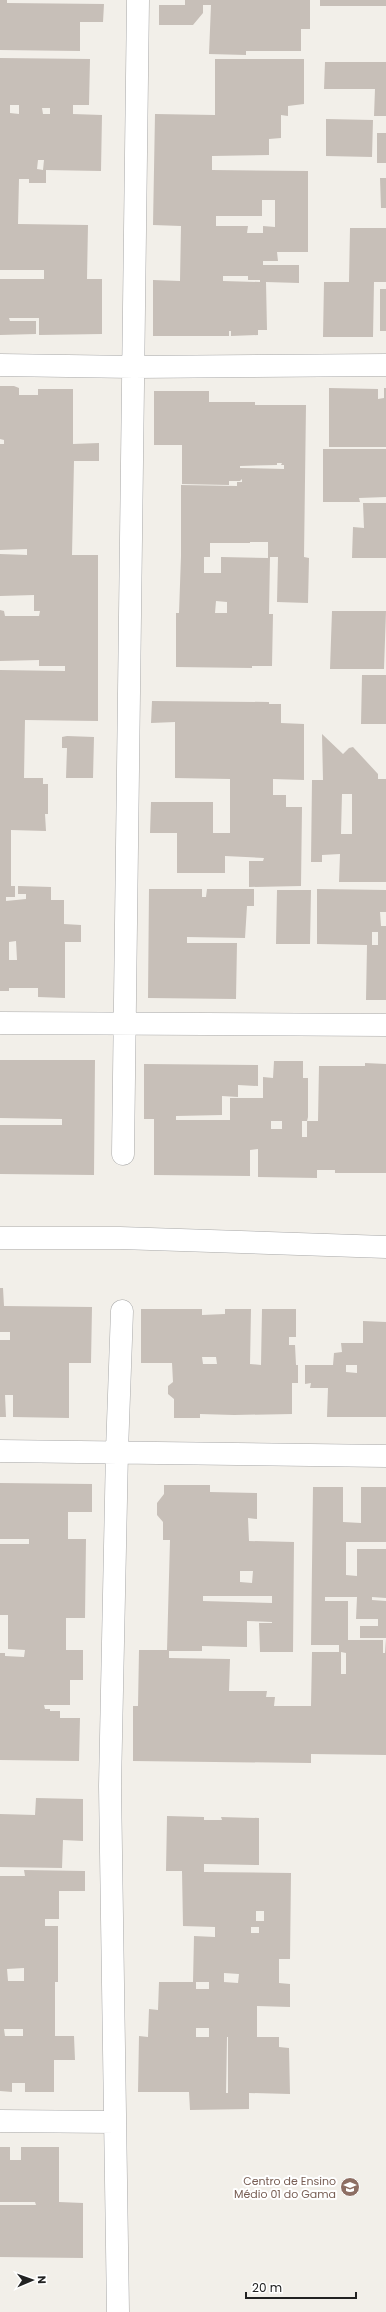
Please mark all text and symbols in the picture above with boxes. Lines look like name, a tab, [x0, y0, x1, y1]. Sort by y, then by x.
place label: Centro de Ensino Médio 01 do Gama	[234, 2173, 336, 2202]
school or university icon: Centro de Ensino Médio 01 do Gama	[339, 2176, 361, 2198]
north arrow	[12, 2260, 52, 2300]
scale bar	[246, 2274, 356, 2300]
text: N	[34, 2275, 50, 2284]
text: 20 m	[252, 2279, 282, 2296]

